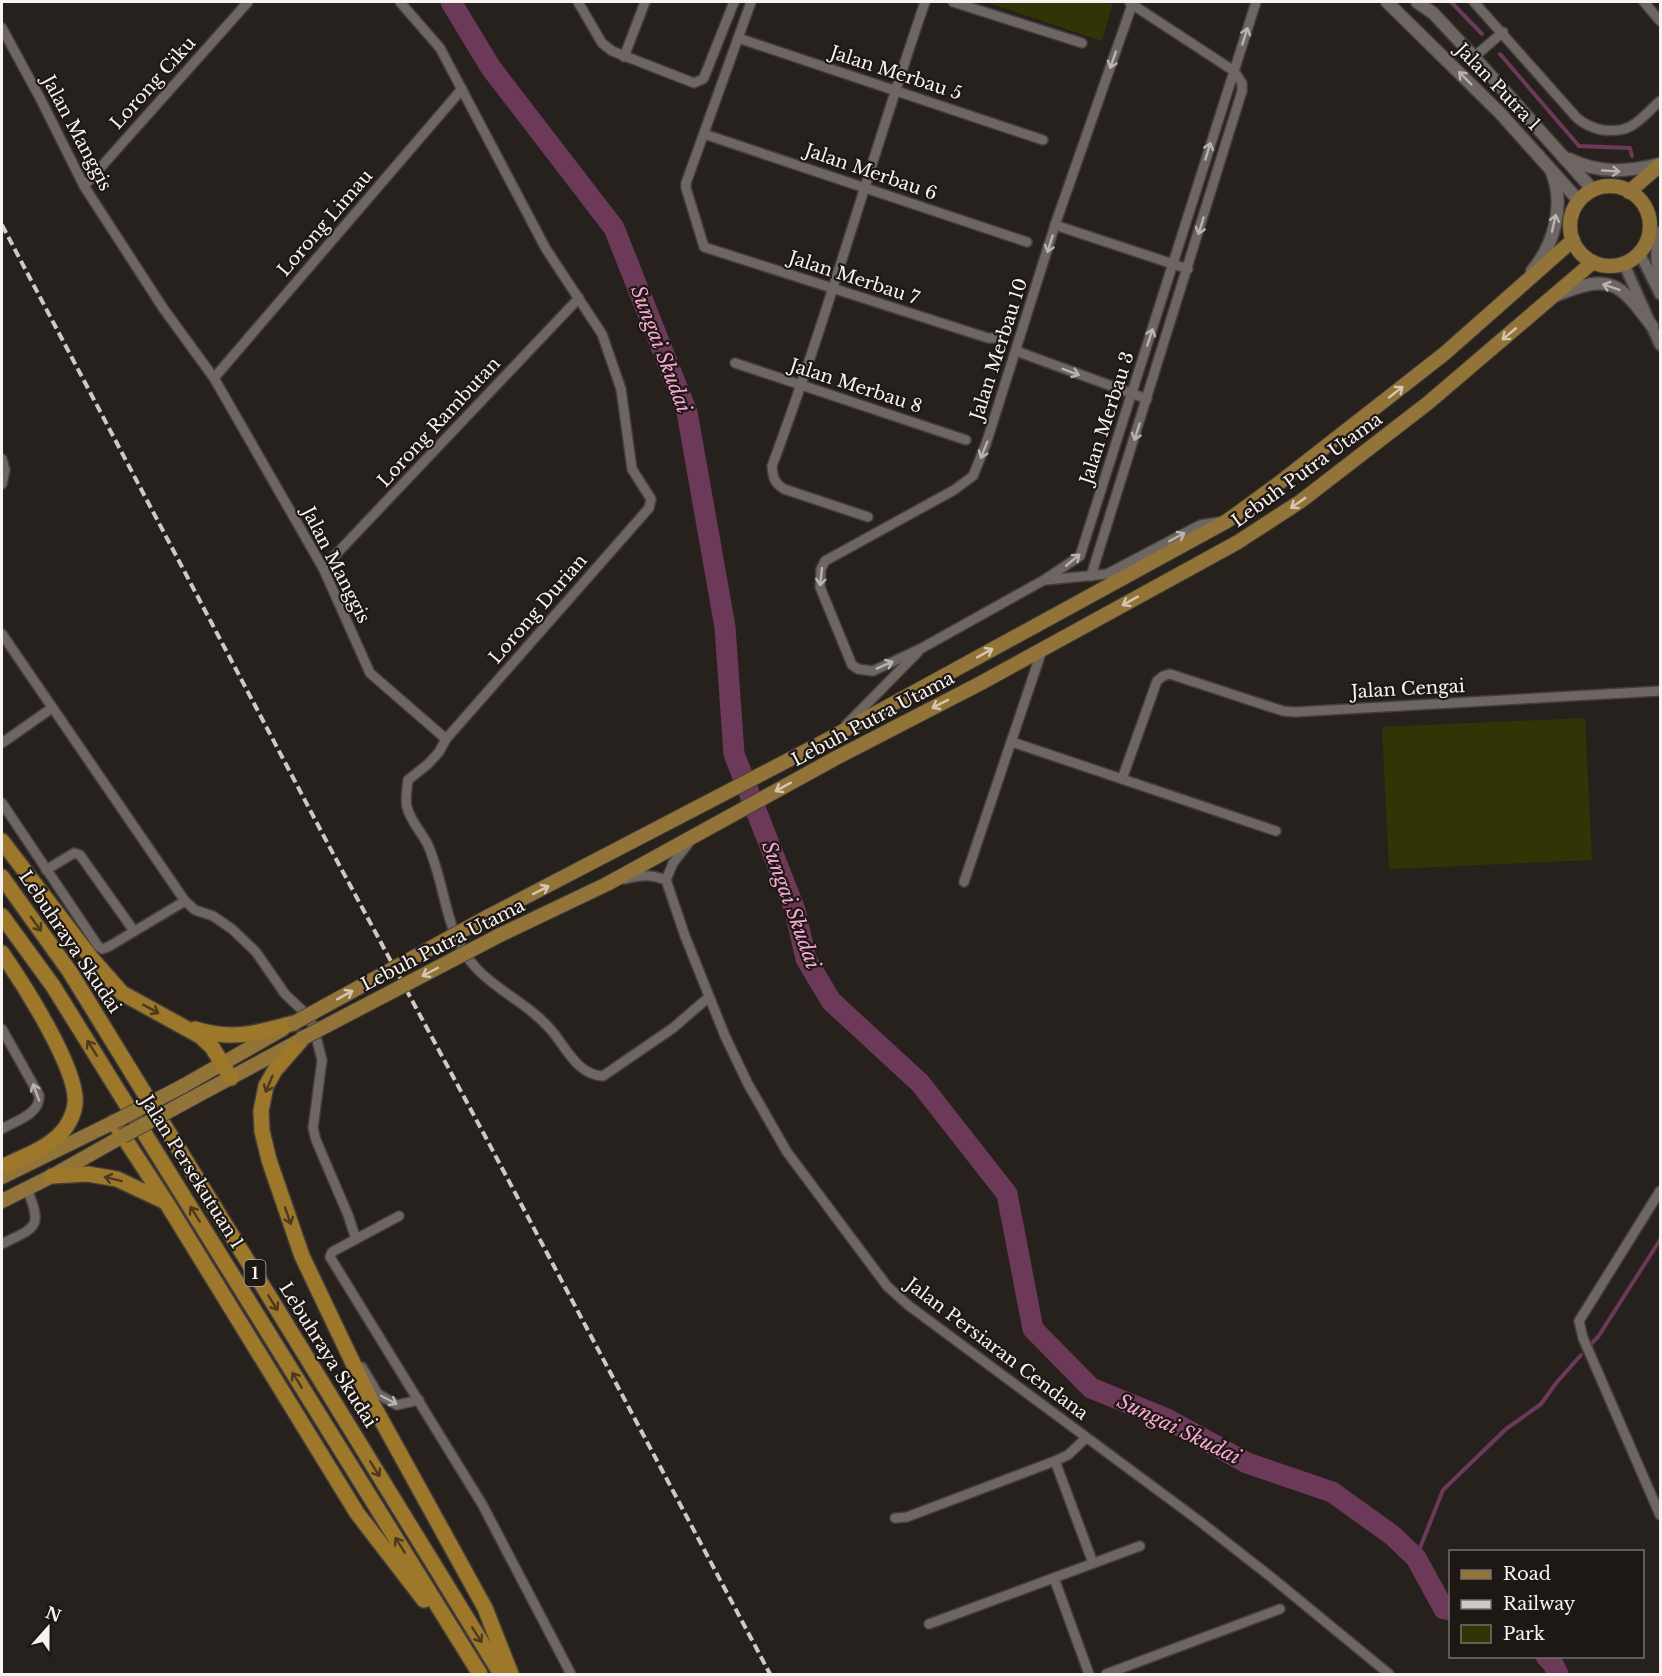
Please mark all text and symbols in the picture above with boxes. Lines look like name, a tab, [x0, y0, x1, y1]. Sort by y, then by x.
one-way arrow	[1240, 27, 1251, 46]
street label: Lorong Ciku	[106, 32, 200, 134]
street label: Jalan Putra 1	[1450, 37, 1545, 135]
street label: Jalan Merbau 5	[825, 41, 965, 105]
one-way arrow	[1107, 50, 1118, 69]
street label: Jalan Manggis	[36, 70, 117, 195]
one-way arrow	[1458, 70, 1473, 85]
street label: Jalan Merbau 6	[800, 138, 940, 205]
one-way arrow	[1204, 142, 1215, 161]
street label: Lorong Limau	[273, 165, 377, 281]
one-way arrow	[1600, 165, 1620, 176]
one-way arrow	[1549, 214, 1561, 233]
one-way arrow	[1195, 216, 1206, 235]
one-way arrow	[1044, 234, 1055, 253]
street label: Jalan Merbau 7	[784, 246, 923, 310]
street label: Jalan Merbau 10	[965, 275, 1032, 425]
one-way arrow	[1603, 280, 1621, 291]
water label: Sungai Skudai	[626, 282, 696, 416]
one-way arrow	[1145, 328, 1156, 347]
one-way arrow	[1501, 328, 1517, 341]
street label: Jalan Merbau 3	[1075, 349, 1139, 489]
street label: Lorong Rambutan	[373, 352, 505, 492]
street label: Jalan Merbau 8	[785, 354, 925, 418]
one-way arrow	[1061, 368, 1080, 379]
one-way arrow	[1388, 385, 1404, 398]
street label: Lebuh Putra Utama	[1227, 408, 1387, 532]
one-way arrow	[1131, 422, 1142, 441]
one-way arrow	[978, 440, 989, 459]
one-way arrow	[1291, 497, 1307, 509]
street label: Jalan Manggis	[296, 501, 375, 627]
one-way arrow	[1168, 531, 1185, 543]
street label: Lorong Durian	[484, 550, 592, 668]
one-way arrow	[1065, 553, 1081, 566]
one-way arrow	[815, 566, 826, 586]
one-way arrow	[1122, 596, 1140, 607]
one-way arrow	[976, 647, 993, 659]
one-way arrow	[876, 659, 894, 670]
street label: Lebuh Putra Utama	[788, 667, 958, 771]
street label: Jalan Cengai	[1349, 675, 1465, 703]
one-way arrow	[932, 699, 950, 710]
one-way arrow	[775, 781, 792, 793]
water label: Sungai Skudai	[757, 838, 825, 972]
street label: Lebuhraya Skudai	[14, 867, 126, 1017]
one-way arrow	[531, 883, 549, 895]
street label: Lebuh Putra Utama	[358, 894, 528, 996]
one-way arrow	[30, 916, 42, 932]
one-way arrow	[421, 967, 439, 978]
one-way arrow	[336, 989, 353, 1001]
one-way arrow	[141, 1004, 159, 1015]
one-way arrow	[85, 1040, 97, 1057]
one-way arrow	[263, 1075, 274, 1093]
one-way arrow	[29, 1083, 40, 1101]
street label: Jalan Persekutuan 1	[135, 1090, 248, 1253]
one-way arrow	[103, 1173, 122, 1185]
one-way arrow	[188, 1206, 200, 1223]
one-way arrow	[283, 1206, 294, 1225]
road number: 1	[244, 1260, 266, 1286]
street label: Jalan Persiaran Cendana	[900, 1272, 1093, 1425]
street label: Lebuhraya Skudai	[274, 1278, 382, 1432]
one-way arrow	[267, 1294, 279, 1311]
one-way arrow	[291, 1372, 303, 1389]
water label: Sungai Skudai	[1113, 1389, 1245, 1469]
one-way arrow	[380, 1394, 397, 1406]
one-way arrow	[369, 1460, 381, 1477]
one-way arrow	[394, 1537, 406, 1554]
legend	[1449, 1550, 1644, 1658]
text: Road	[1503, 1563, 1551, 1585]
text: Railway	[1503, 1593, 1576, 1615]
north arrow	[18, 1598, 78, 1658]
text: N	[43, 1602, 64, 1626]
text: Park	[1503, 1623, 1545, 1645]
one-way arrow	[471, 1626, 483, 1643]

